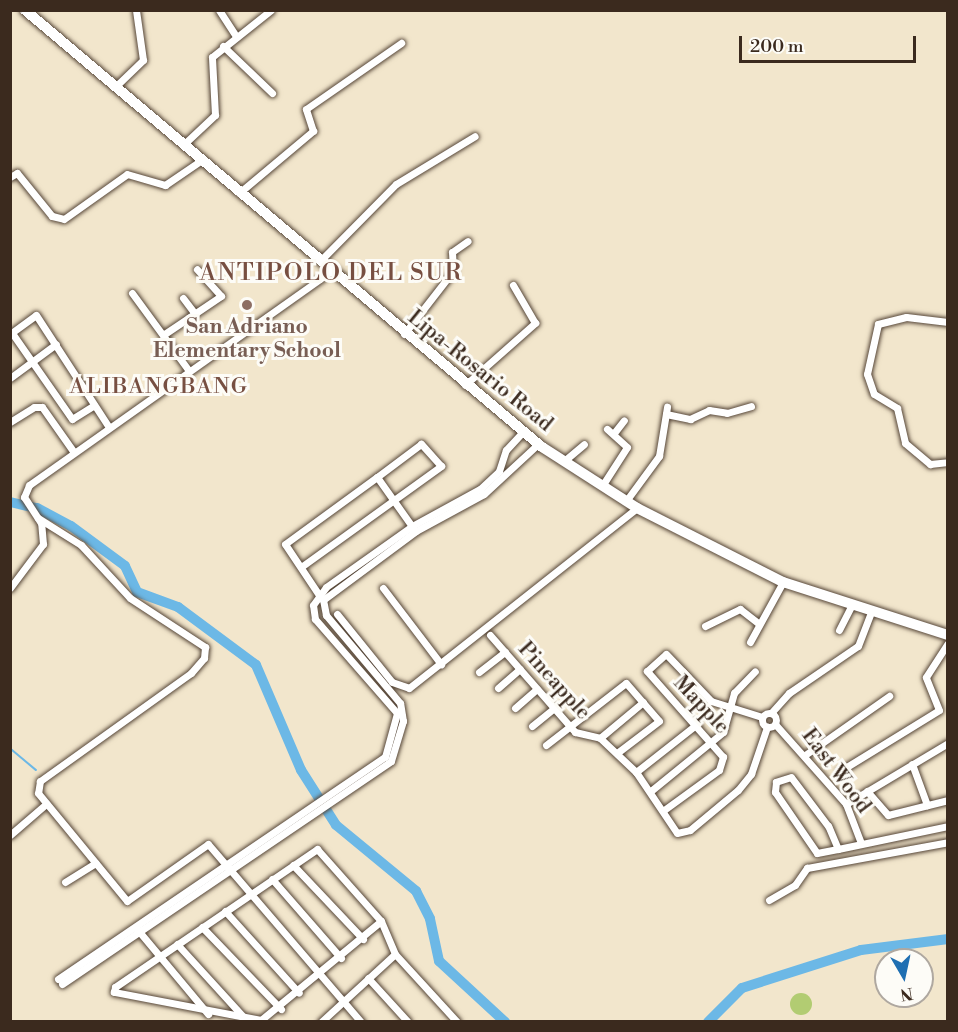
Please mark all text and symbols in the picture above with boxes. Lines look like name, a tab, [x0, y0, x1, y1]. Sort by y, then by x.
scale bar	[742, 24, 919, 62]
text: 200 m	[750, 35, 804, 58]
district label: ANTIPOLO DEL SUR	[199, 260, 463, 288]
marker: San Adriano Elementary School	[240, 298, 254, 312]
street label: Lipa-Rosario Road	[402, 305, 558, 437]
place label: San Adriano Elementary School	[153, 314, 341, 364]
district label: ALIBANGBANG	[70, 374, 248, 400]
street label: Pineapple	[512, 637, 596, 725]
street label: Mapple	[668, 671, 734, 739]
street label: East Wood	[796, 724, 876, 818]
north arrow	[874, 948, 934, 1008]
text: N	[899, 983, 914, 1005]

